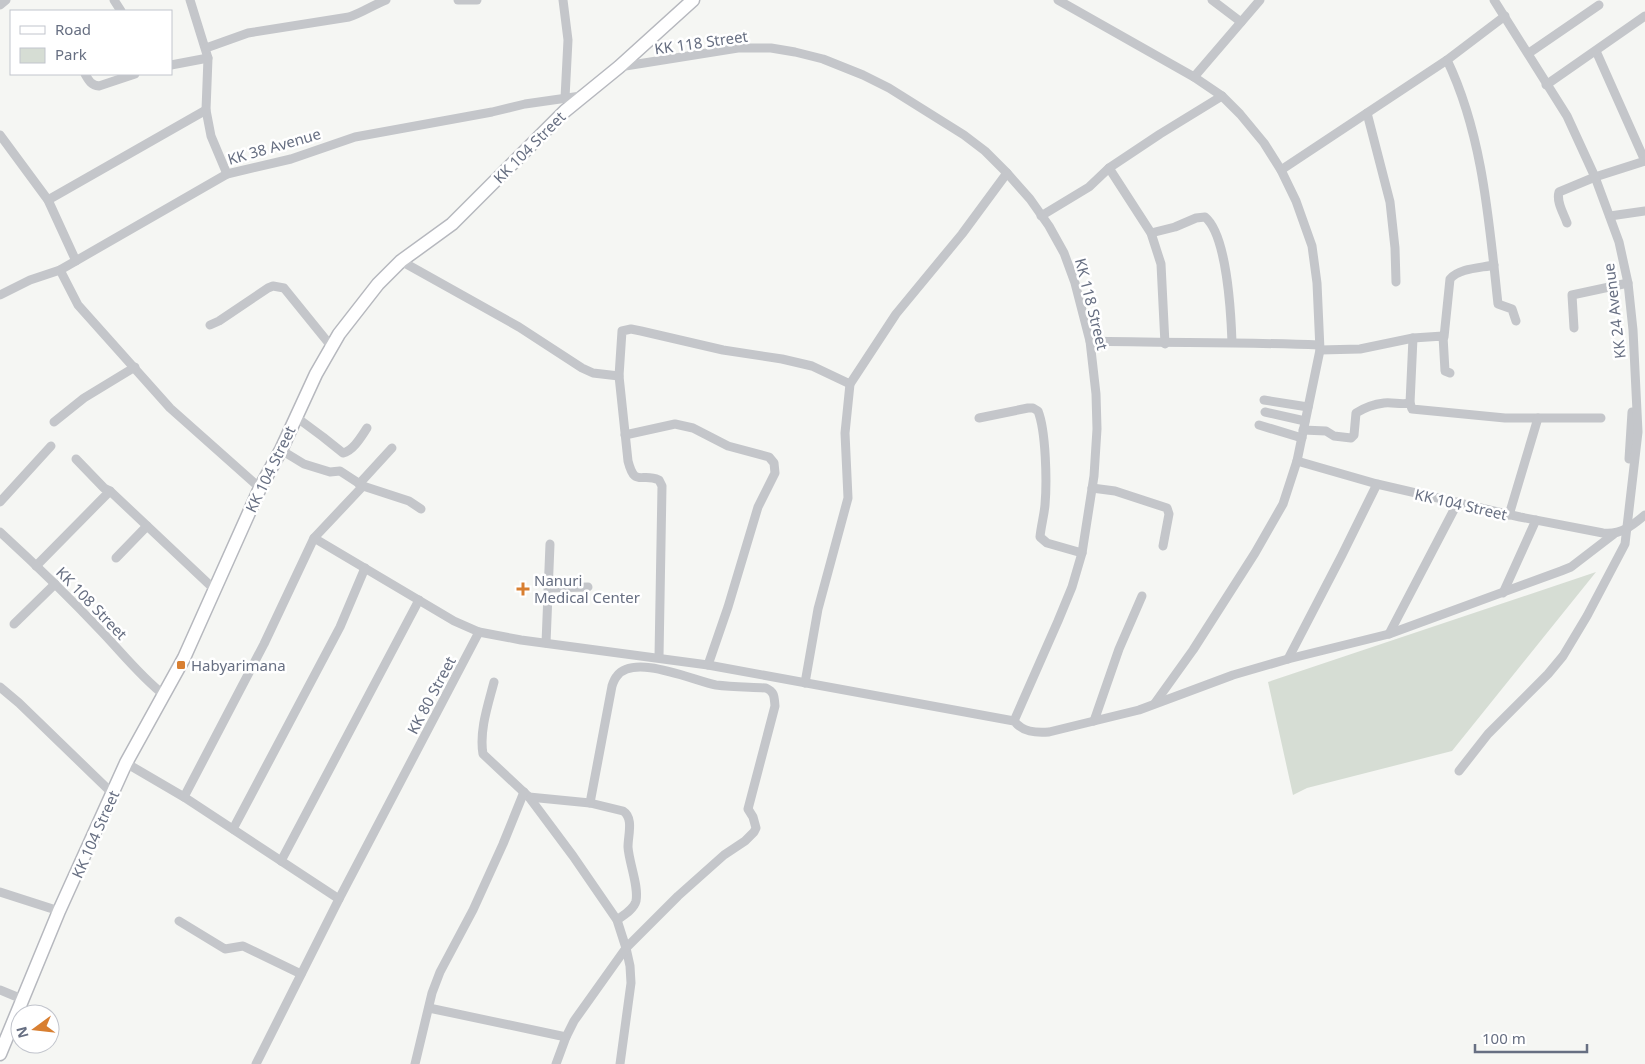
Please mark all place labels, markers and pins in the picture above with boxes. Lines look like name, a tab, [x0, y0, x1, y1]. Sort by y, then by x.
place label: Nanuri Medical Center	[534, 570, 640, 607]
marker: Nanuri Medical Center	[516, 582, 530, 596]
place label: Habyarimana	[191, 655, 286, 675]
marker: Habyarimana	[175, 659, 187, 671]

